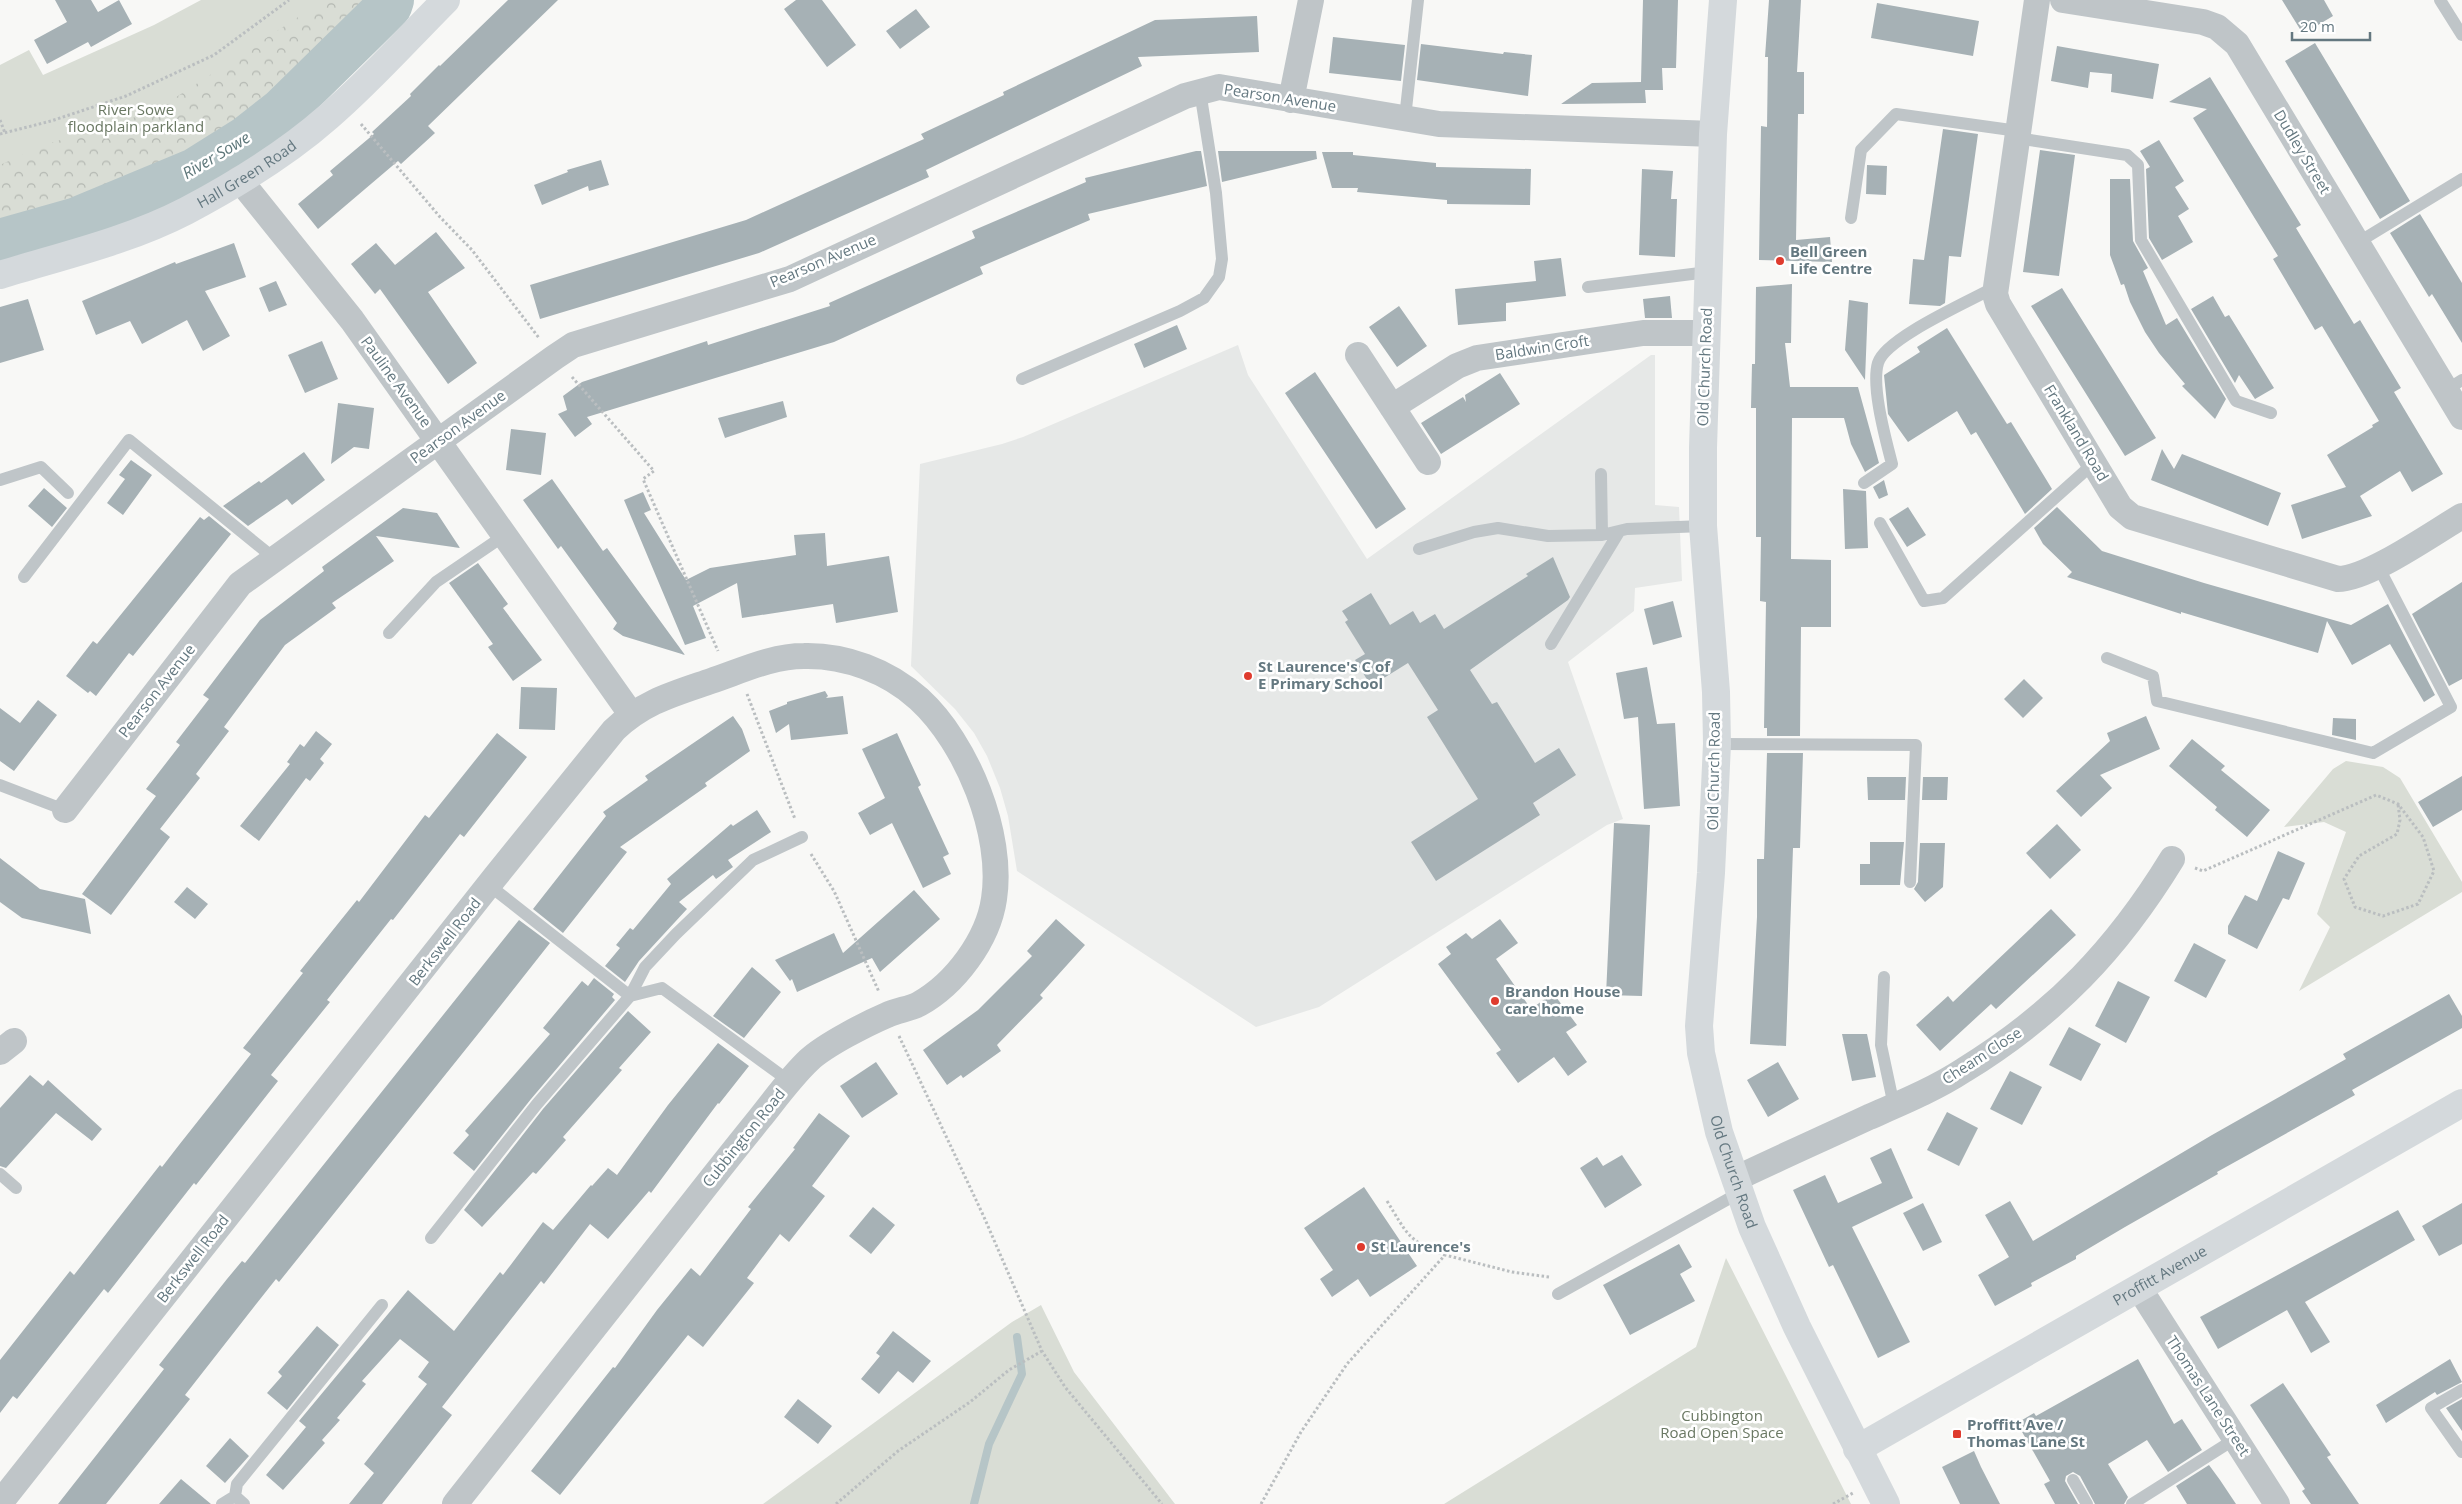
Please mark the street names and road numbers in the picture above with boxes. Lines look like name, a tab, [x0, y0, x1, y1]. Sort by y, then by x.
street label: Pearson Avenue	[1223, 78, 1338, 116]
street label: Dudley Street	[2270, 106, 2336, 197]
street label: Hall Green Road	[193, 135, 300, 212]
street label: Pearson Avenue	[767, 229, 879, 291]
street label: Old Church Road	[1692, 307, 1716, 427]
street label: Baldwin Croft	[1494, 330, 1590, 364]
street label: Pauline Avenue	[357, 332, 437, 431]
street label: Frankland Road	[2040, 380, 2114, 485]
street label: Pearson Avenue	[406, 385, 509, 468]
street label: Pearson Avenue	[113, 640, 199, 741]
street label: Old Church Road	[1702, 712, 1724, 830]
street label: Berkswell Road	[404, 893, 485, 990]
street label: Cheam Close	[1938, 1022, 2025, 1088]
street label: Cubbington Road	[697, 1084, 789, 1191]
street label: Old Church Road	[1706, 1113, 1763, 1231]
street label: Berkswell Road	[152, 1210, 233, 1307]
street label: Proffitt Avenue	[2109, 1240, 2210, 1310]
street label: Thomas Lane Street	[2163, 1332, 2255, 1459]

